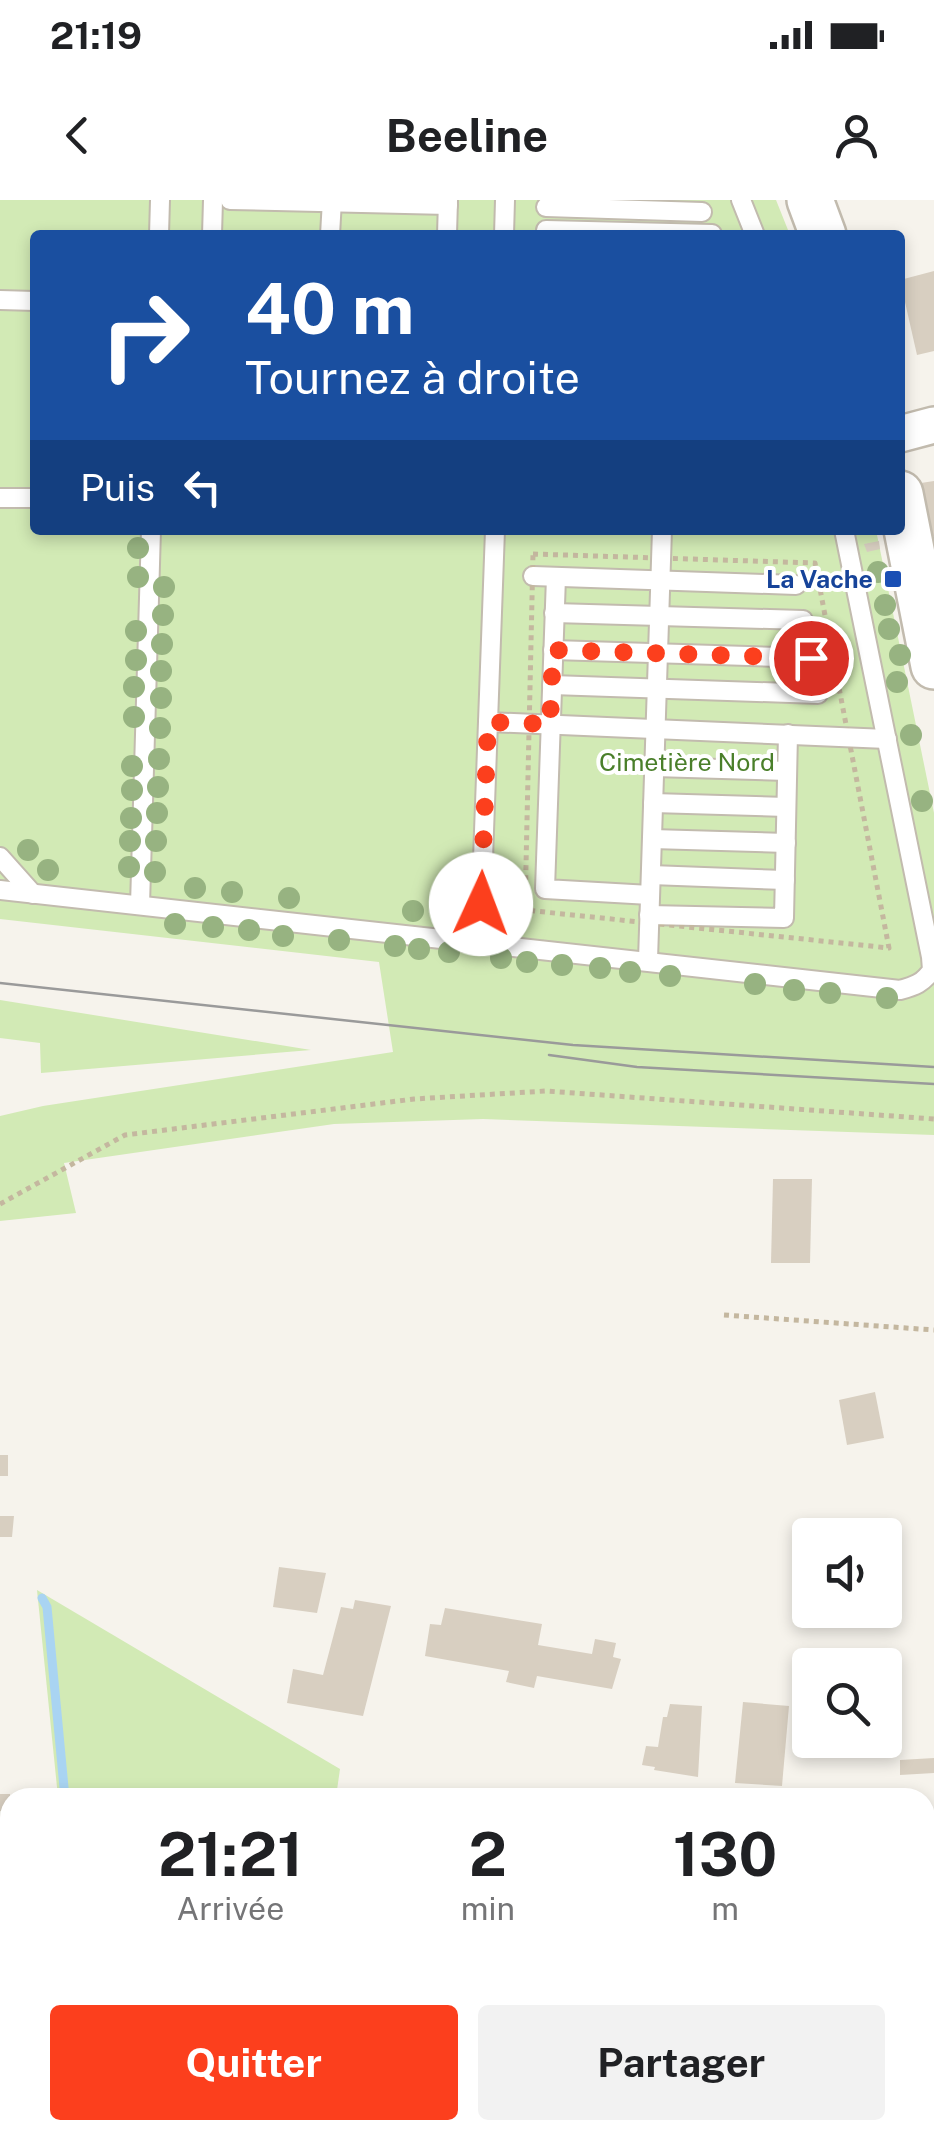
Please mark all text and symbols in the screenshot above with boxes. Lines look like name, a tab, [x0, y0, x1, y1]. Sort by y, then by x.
text: 21:19	[50, 13, 142, 58]
icon: back	[50, 108, 105, 163]
icon: person	[829, 108, 884, 163]
text: Beeline	[386, 109, 548, 162]
text: 40 m	[245, 267, 415, 350]
icon: right	[80, 270, 210, 400]
text: Tournez à droite	[245, 351, 580, 404]
icon: left	[175, 460, 230, 515]
text: Puis	[80, 465, 155, 510]
place label: La Vache	[766, 564, 873, 594]
marker: La Vache	[882, 568, 904, 590]
pin	[769, 616, 854, 701]
icon: arrive	[784, 631, 839, 686]
park label: Cimetière Nord	[599, 747, 775, 777]
position arrow	[429, 852, 533, 956]
map controls	[792, 1518, 902, 1758]
button: sound	[792, 1518, 902, 1628]
button: search	[792, 1648, 902, 1758]
text: 21:21	[158, 1819, 303, 1890]
text: 2	[469, 1819, 507, 1890]
text: 130	[673, 1819, 777, 1890]
text: Arrivée	[177, 1890, 284, 1927]
text: min	[461, 1890, 515, 1927]
text: m	[711, 1890, 739, 1927]
button: Quitter	[50, 2005, 458, 2120]
button: Partager	[478, 2005, 885, 2120]

